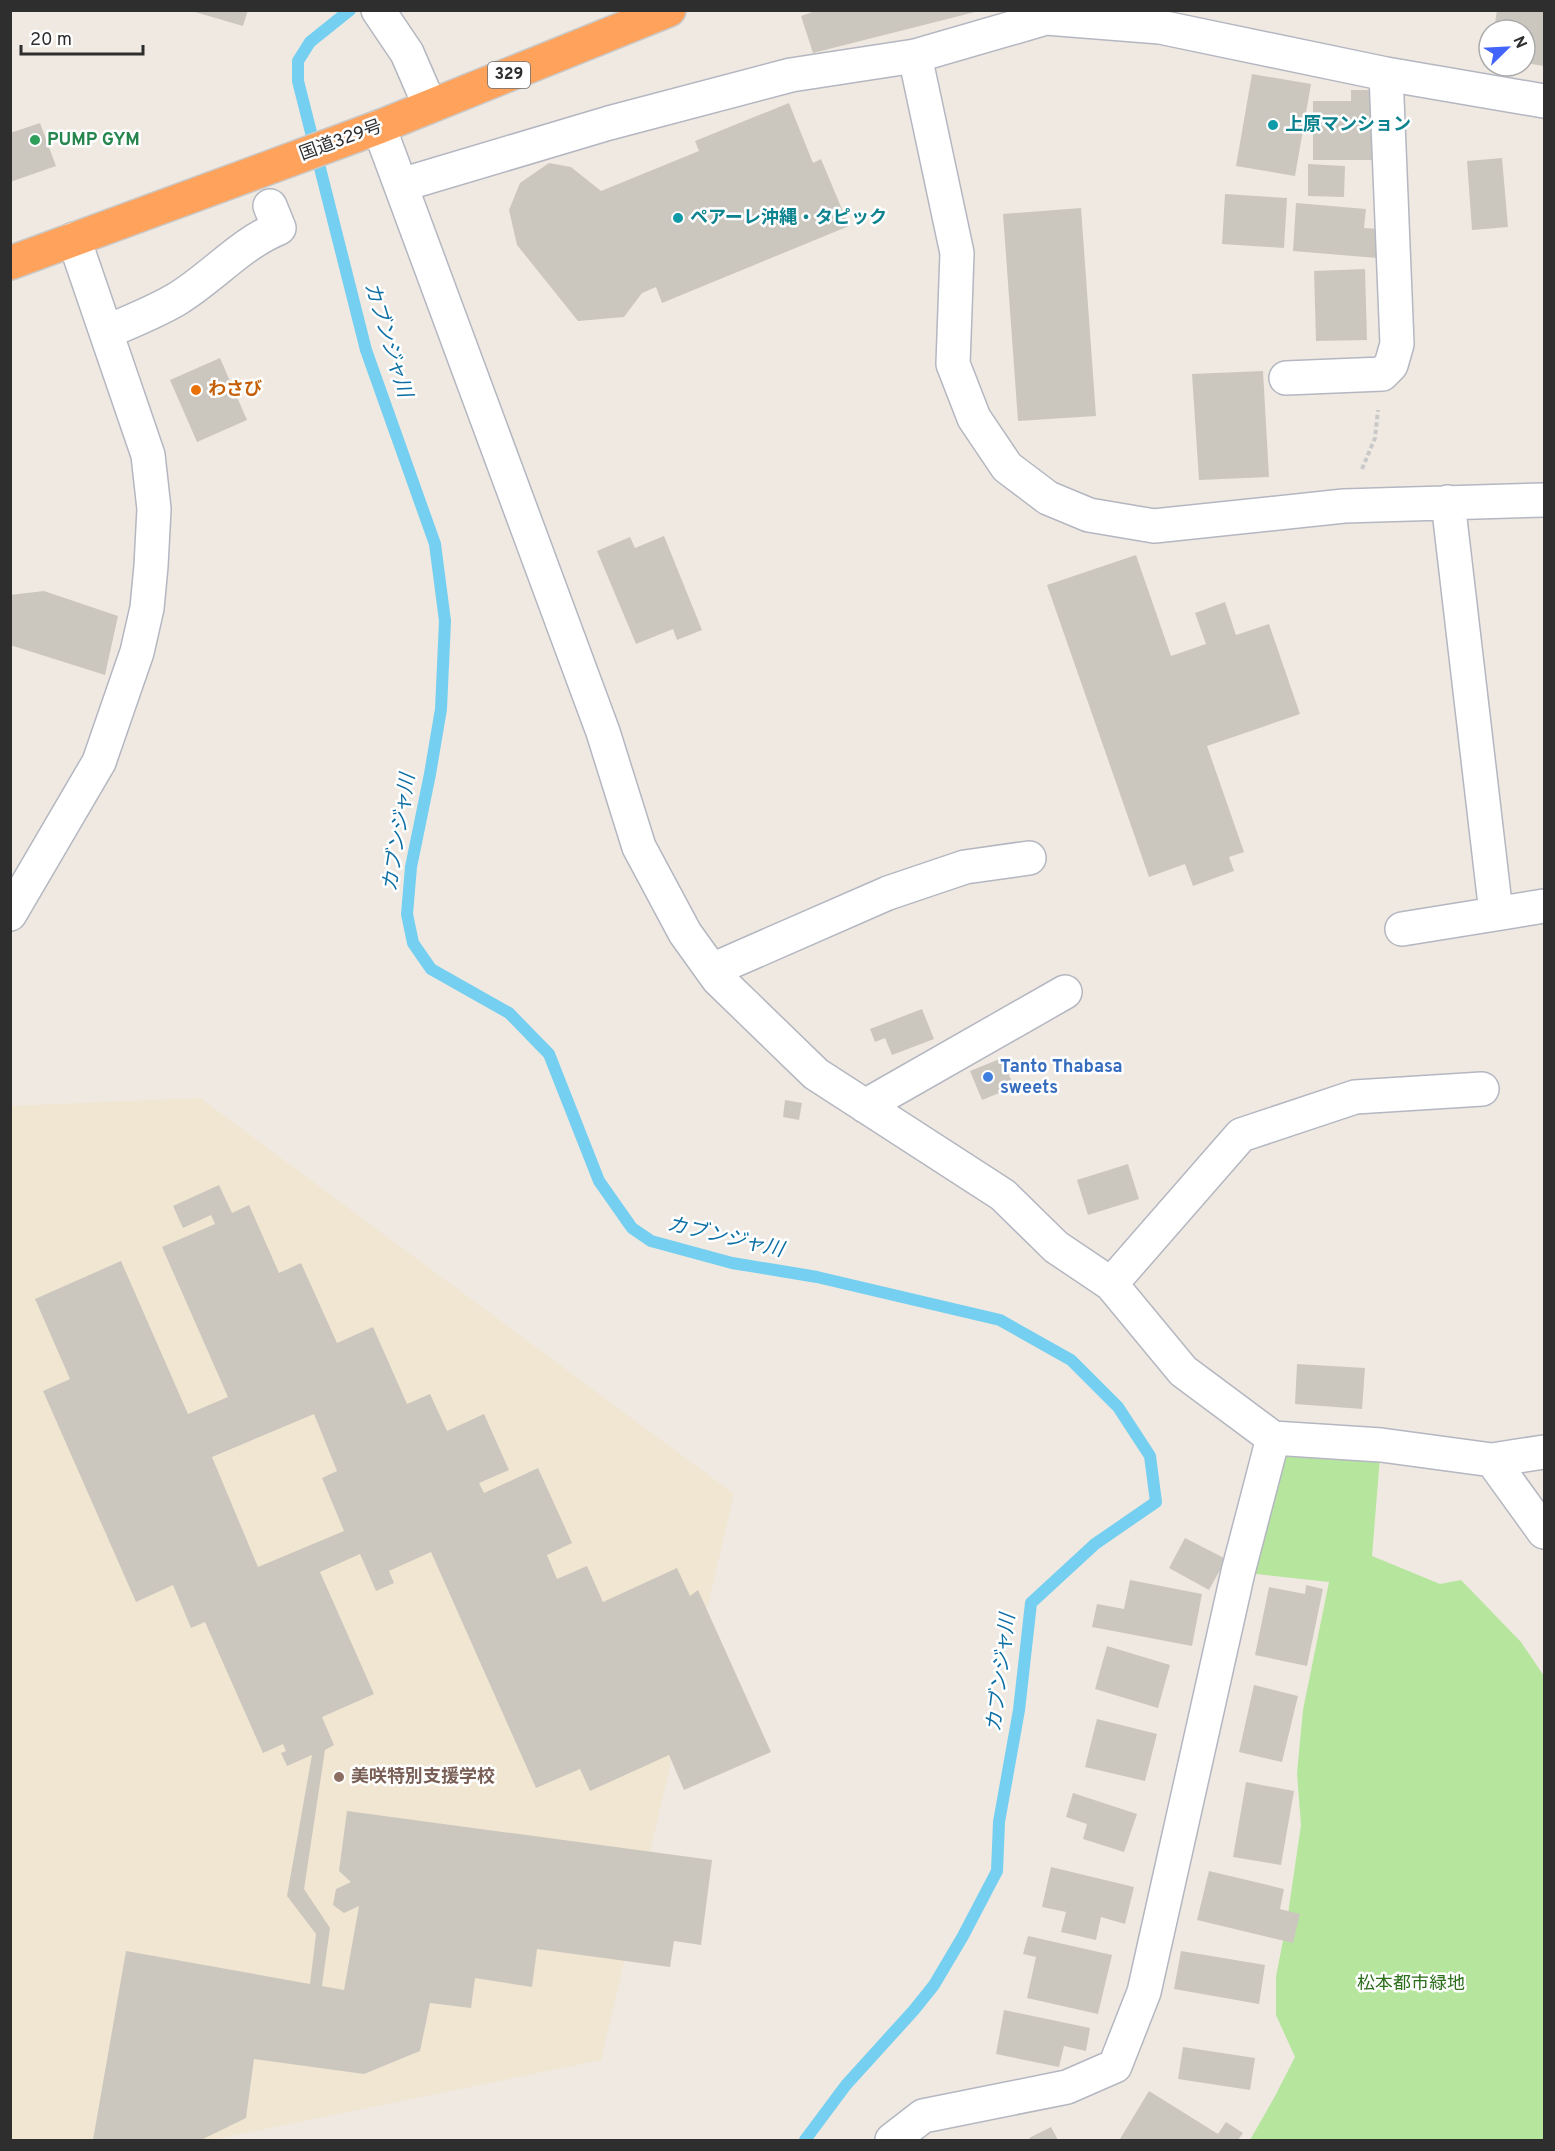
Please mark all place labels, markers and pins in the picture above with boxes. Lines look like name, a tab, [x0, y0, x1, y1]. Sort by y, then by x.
place label: 上原マンション	[1285, 114, 1411, 137]
marker: 上原マンション	[1266, 118, 1280, 132]
place label: PUMP GYM	[47, 129, 140, 152]
marker: PUMP GYM	[28, 133, 42, 147]
place label: ペアーレ沖縄・タピック	[690, 207, 887, 230]
marker: ペアーレ沖縄・タピック	[671, 211, 685, 225]
place label: わさび	[208, 379, 262, 402]
marker: わさび	[189, 383, 203, 397]
place label: Tanto Thabasa sweets	[1000, 1056, 1123, 1100]
marker: Tanto Thabasa sweets	[981, 1070, 995, 1084]
place label: 美咲特別支援学校	[351, 1766, 495, 1789]
marker: 美咲特別支援学校	[332, 1770, 346, 1784]

